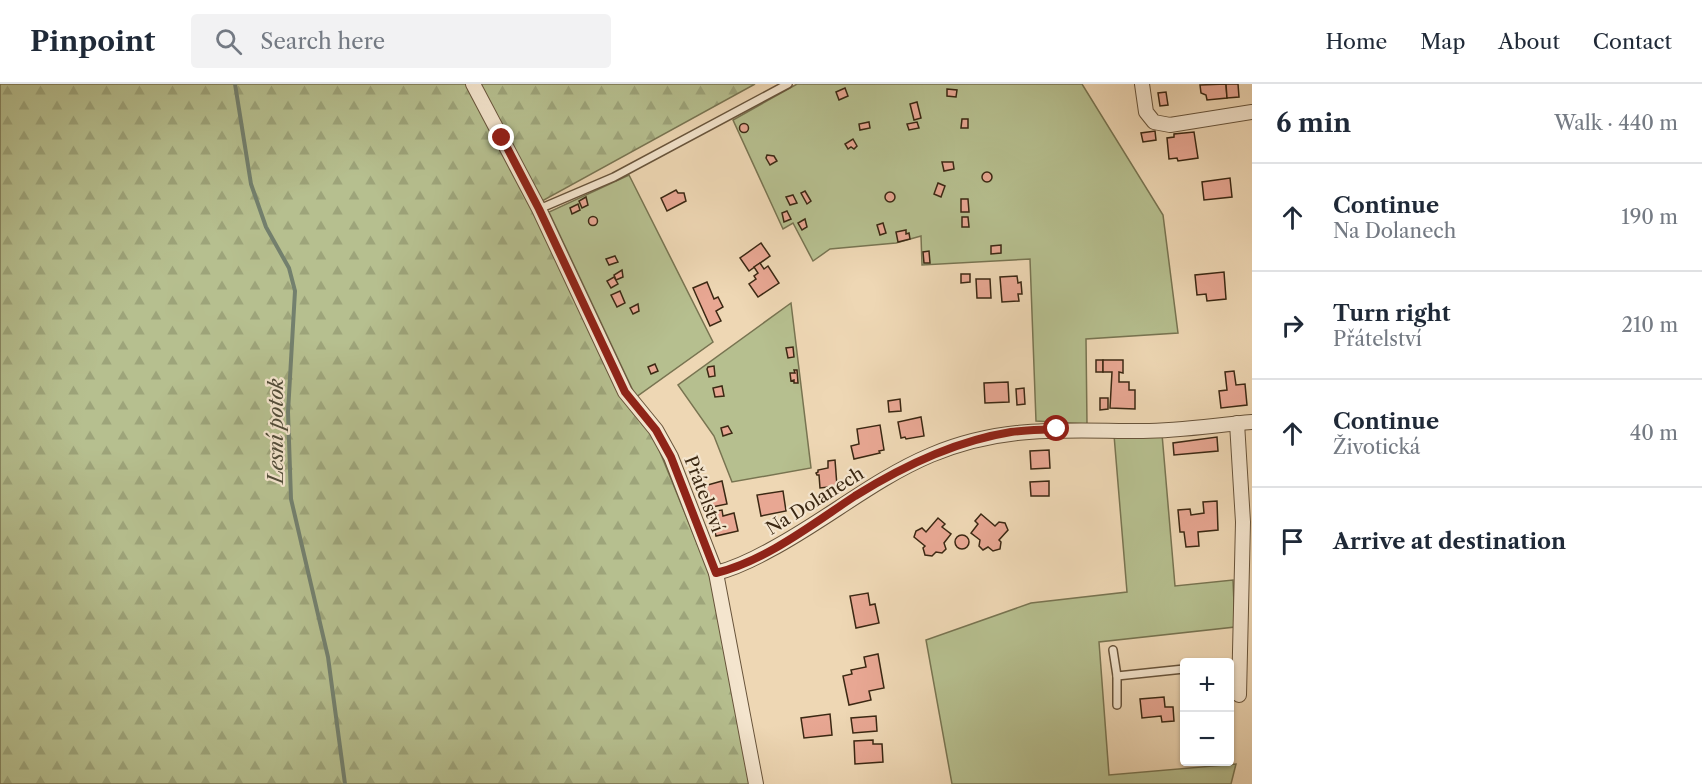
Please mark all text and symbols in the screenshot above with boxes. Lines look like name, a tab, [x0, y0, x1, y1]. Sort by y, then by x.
search box	[191, 14, 611, 68]
text: Pinpoint	[30, 24, 155, 58]
icon: search	[212, 25, 245, 58]
text: Search here	[260, 28, 385, 55]
text: Home	[1326, 29, 1387, 54]
text: Map	[1420, 29, 1465, 54]
text: About	[1498, 29, 1560, 54]
text: Contact	[1593, 29, 1672, 54]
text: 6 min	[1276, 107, 1351, 139]
text: Walk · 440 m	[1554, 111, 1678, 135]
route end	[488, 124, 514, 150]
text: Continue	[1333, 192, 1439, 219]
icon: ahead	[1276, 201, 1309, 234]
text: 190 m	[1621, 205, 1678, 229]
text: Na Dolanech	[1333, 219, 1456, 243]
text: Turn right	[1333, 300, 1451, 327]
icon: right	[1276, 309, 1309, 342]
text: 210 m	[1621, 313, 1678, 337]
text: Přátelství	[1333, 327, 1422, 351]
water label: Lesní potok	[264, 378, 288, 486]
text: Continue	[1333, 408, 1439, 435]
route start	[1043, 415, 1069, 441]
icon: ahead	[1276, 417, 1309, 450]
text: 40 m	[1630, 421, 1678, 445]
text: Životická	[1333, 435, 1420, 459]
street label: Přátelství	[679, 453, 729, 536]
street label: Na Dolanech	[762, 462, 868, 540]
icon: arrive	[1276, 525, 1309, 558]
text: Arrive at destination	[1333, 528, 1566, 555]
map controls	[1180, 658, 1234, 766]
button: +	[1180, 658, 1234, 712]
button: −	[1180, 712, 1234, 766]

